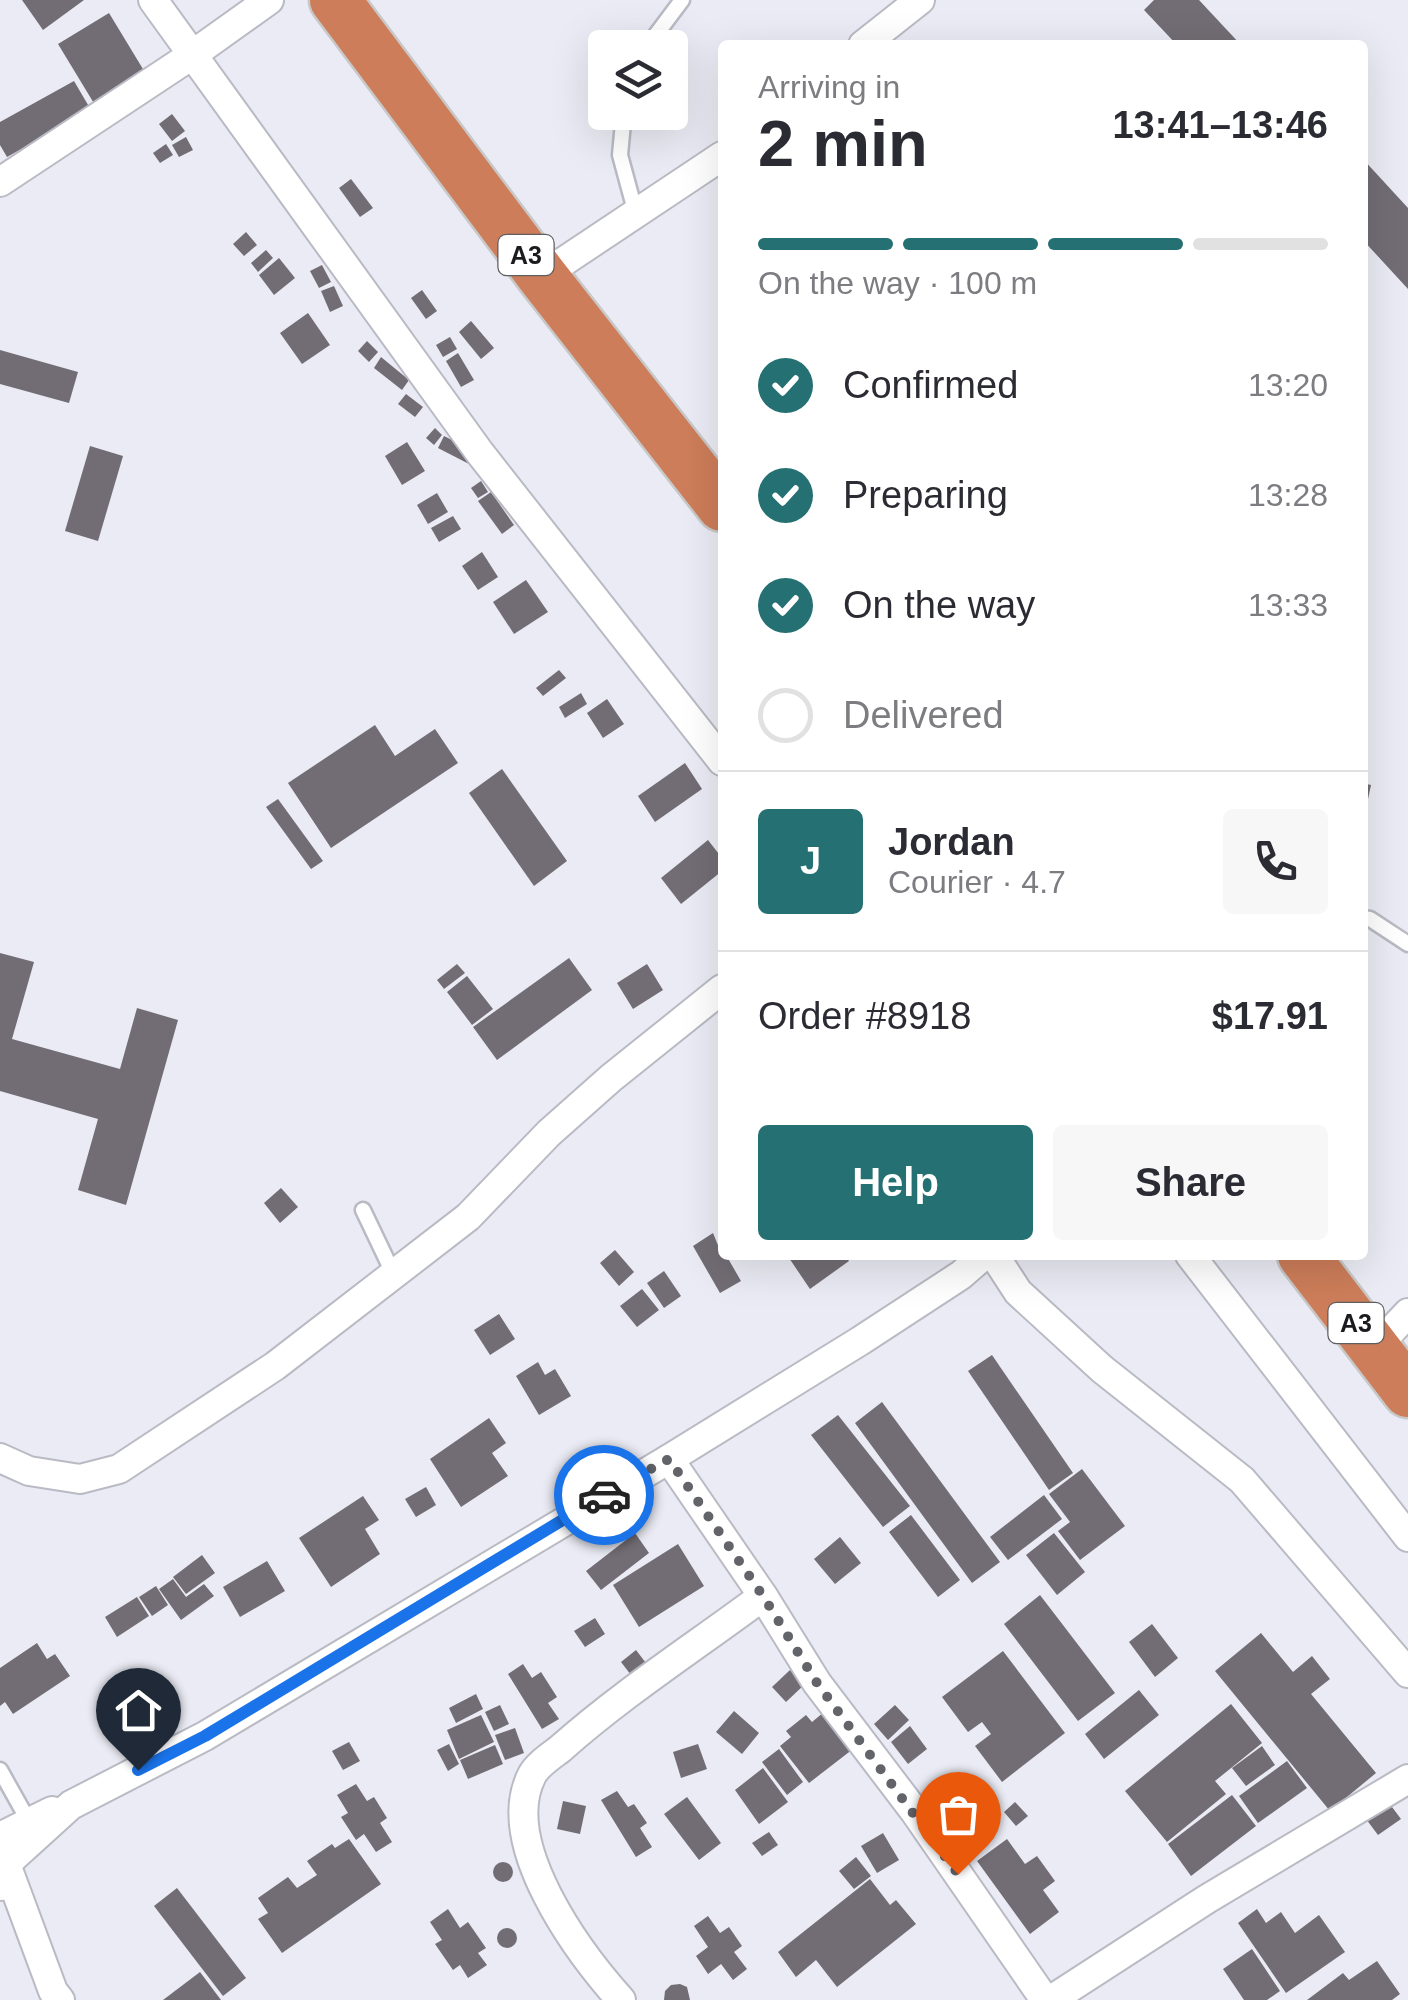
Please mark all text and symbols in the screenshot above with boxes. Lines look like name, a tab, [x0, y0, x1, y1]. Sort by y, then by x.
map controls	[588, 30, 688, 130]
button: layers	[588, 30, 688, 130]
text: Arriving in	[758, 69, 900, 105]
text: 13:41–13:46	[1112, 104, 1328, 146]
text: 2 min	[758, 107, 928, 180]
road number: A3	[498, 235, 554, 275]
text: On the way · 100 m	[758, 265, 1037, 301]
icon: check	[758, 358, 813, 413]
text: Confirmed	[843, 364, 1018, 406]
text: 13:20	[1248, 367, 1328, 403]
icon: check	[758, 468, 813, 523]
text: Preparing	[843, 474, 1008, 516]
text: 13:28	[1248, 477, 1328, 513]
icon: check	[758, 578, 813, 633]
text: On the way	[843, 584, 1035, 626]
text: 13:33	[1248, 587, 1328, 623]
text: Delivered	[843, 694, 1004, 736]
button: phone	[1223, 809, 1328, 914]
text: Jordan	[888, 821, 1015, 863]
text: J	[800, 840, 821, 882]
text: Courier · 4.7	[888, 864, 1066, 900]
text: Order #8918	[758, 995, 971, 1037]
text: $17.91	[1212, 995, 1328, 1037]
button: Help	[758, 1125, 1033, 1240]
button: Share	[1053, 1125, 1328, 1240]
road number: A3	[1328, 1303, 1384, 1343]
courier	[554, 1445, 654, 1545]
icon: car	[577, 1468, 632, 1523]
pin	[96, 1668, 181, 1771]
icon: home	[111, 1683, 166, 1738]
pin	[916, 1772, 1001, 1875]
icon: bag	[931, 1787, 986, 1842]

